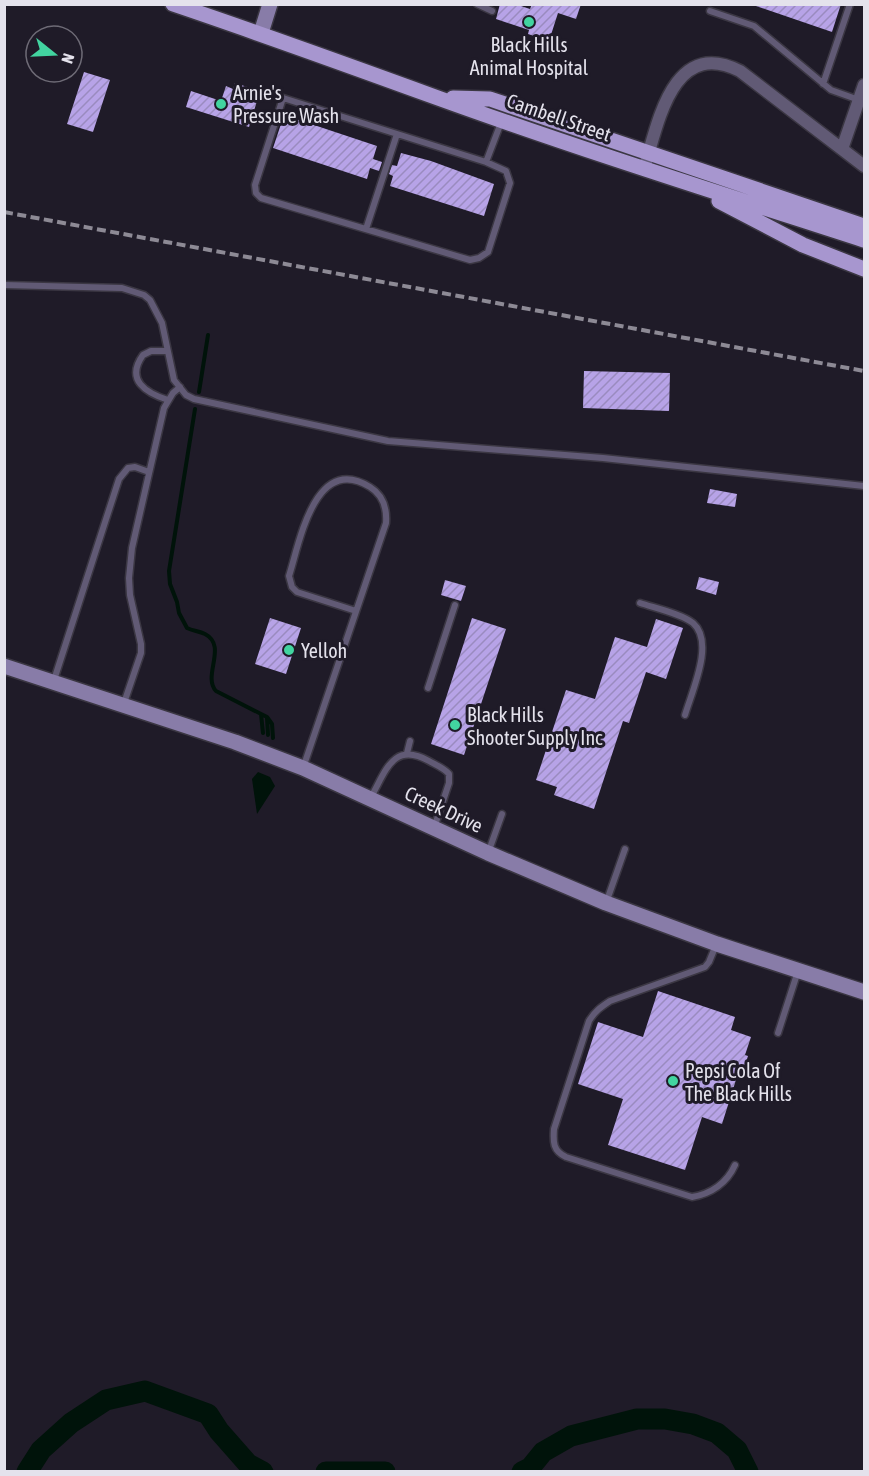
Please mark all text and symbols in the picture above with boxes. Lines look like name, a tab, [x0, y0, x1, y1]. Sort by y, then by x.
marker: Black Hills Animal Hospital	[522, 15, 536, 29]
north arrow	[24, 24, 84, 84]
place label: Black Hills Animal Hospital	[470, 33, 589, 79]
text: N	[58, 51, 78, 66]
place label: Arnie's Pressure Wash	[233, 81, 339, 127]
street label: Cambell Street	[504, 88, 614, 146]
marker: Arnie's Pressure Wash	[214, 97, 228, 111]
place label: Yelloh	[301, 639, 347, 662]
marker: Yelloh	[282, 643, 296, 657]
place label: Black Hills Shooter Supply Inc	[467, 703, 603, 749]
marker: Black Hills Shooter Supply Inc	[448, 718, 462, 732]
street label: Creek Drive	[401, 781, 487, 837]
place label: Pepsi Cola Of The Black Hills	[685, 1059, 792, 1105]
marker: Pepsi Cola Of The Black Hills	[666, 1074, 680, 1088]

